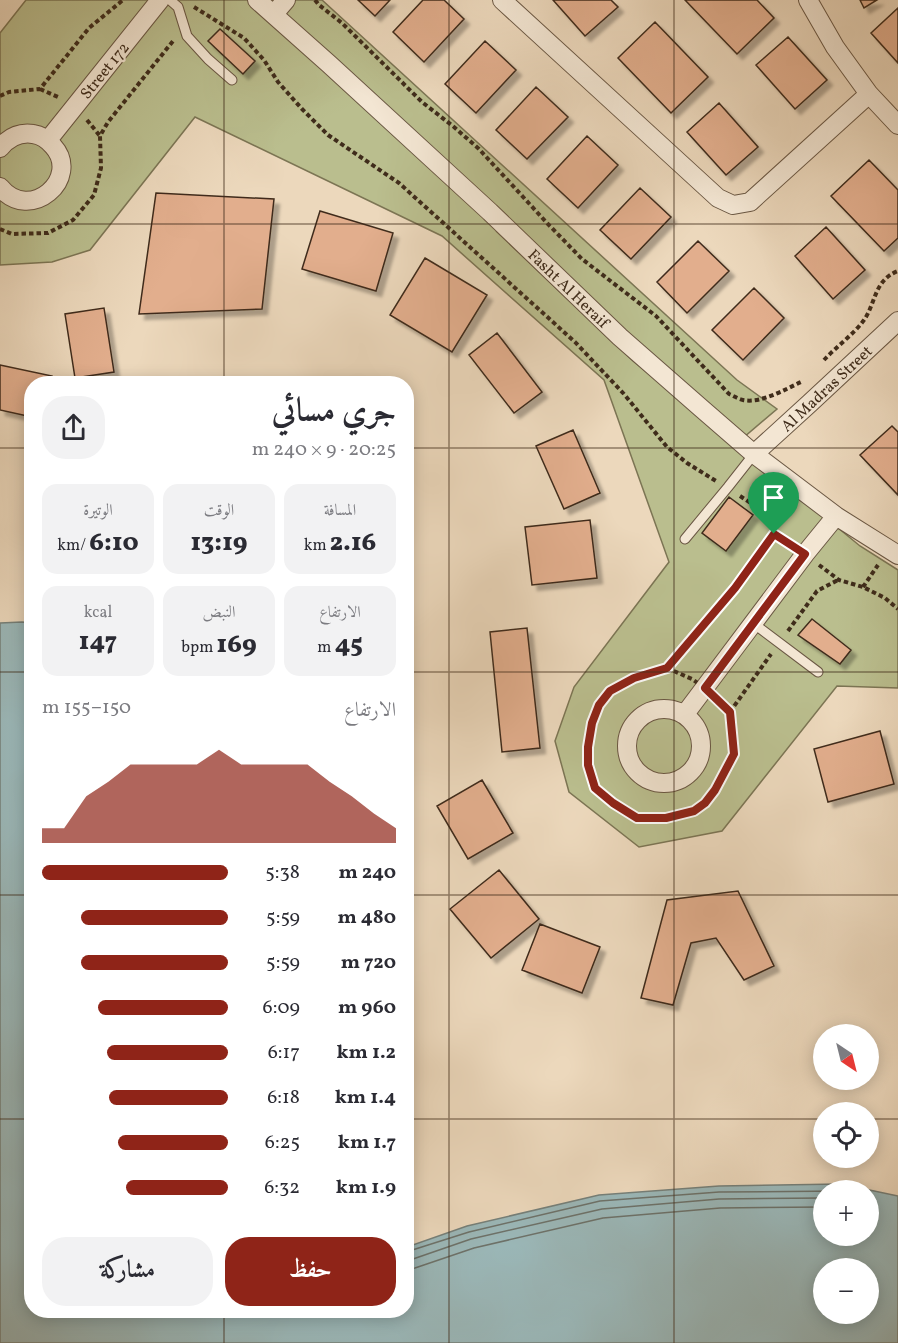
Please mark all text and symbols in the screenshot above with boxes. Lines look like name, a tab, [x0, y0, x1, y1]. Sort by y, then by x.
street label: Street 172	[76, 38, 135, 104]
street label: Fasht Al Heraif	[522, 245, 614, 335]
street label: Al Madras Street	[777, 341, 878, 438]
text: جري مسائي	[272, 390, 396, 436]
button: share	[42, 396, 105, 459]
text: 20:25 · 9 × 240 m	[252, 436, 396, 464]
pin	[748, 472, 799, 534]
icon: arrive	[757, 481, 790, 514]
text: الوتيرة	[83, 500, 113, 522]
text: الوقت	[204, 500, 234, 522]
text: المسافة	[324, 500, 356, 522]
text: 6:10	[89, 525, 139, 561]
text: 13:19	[190, 525, 248, 561]
text: 2.16	[330, 525, 376, 561]
text: /km	[57, 535, 89, 557]
text: km	[304, 535, 330, 557]
text: kcal	[84, 602, 112, 624]
text: النبض	[203, 602, 235, 624]
text: الارتفاع	[319, 602, 361, 624]
text: 147	[79, 624, 117, 660]
text: 169	[217, 627, 257, 663]
text: 45	[335, 627, 363, 663]
text: bpm	[181, 637, 217, 659]
text: m	[317, 637, 335, 659]
text: 150–155 m	[42, 694, 131, 722]
text: الارتفاع	[344, 697, 396, 725]
text: 5:38	[265, 859, 300, 887]
text: 240 m	[339, 859, 396, 887]
text: 5:59	[266, 904, 300, 932]
text: 480 m	[338, 904, 396, 932]
text: 5:59	[266, 949, 300, 977]
text: 720 m	[341, 949, 396, 977]
text: 6:09	[263, 994, 300, 1022]
text: 960 m	[338, 994, 396, 1022]
north arrow	[813, 1024, 879, 1090]
map controls	[813, 1024, 879, 1324]
text: 6:17	[268, 1039, 300, 1067]
text: 1.2 km	[336, 1039, 396, 1067]
text: 6:18	[267, 1084, 300, 1112]
text: 1.4 km	[335, 1084, 396, 1112]
button: locate	[813, 1102, 879, 1168]
text: 6:25	[265, 1129, 300, 1157]
text: 1.7 km	[338, 1129, 396, 1157]
text: 6:32	[264, 1174, 300, 1202]
text: 1.9 km	[336, 1174, 396, 1202]
button: +	[813, 1180, 879, 1246]
button: مشاركة	[42, 1237, 213, 1306]
button: حفظ	[225, 1237, 396, 1306]
button: −	[813, 1258, 879, 1324]

